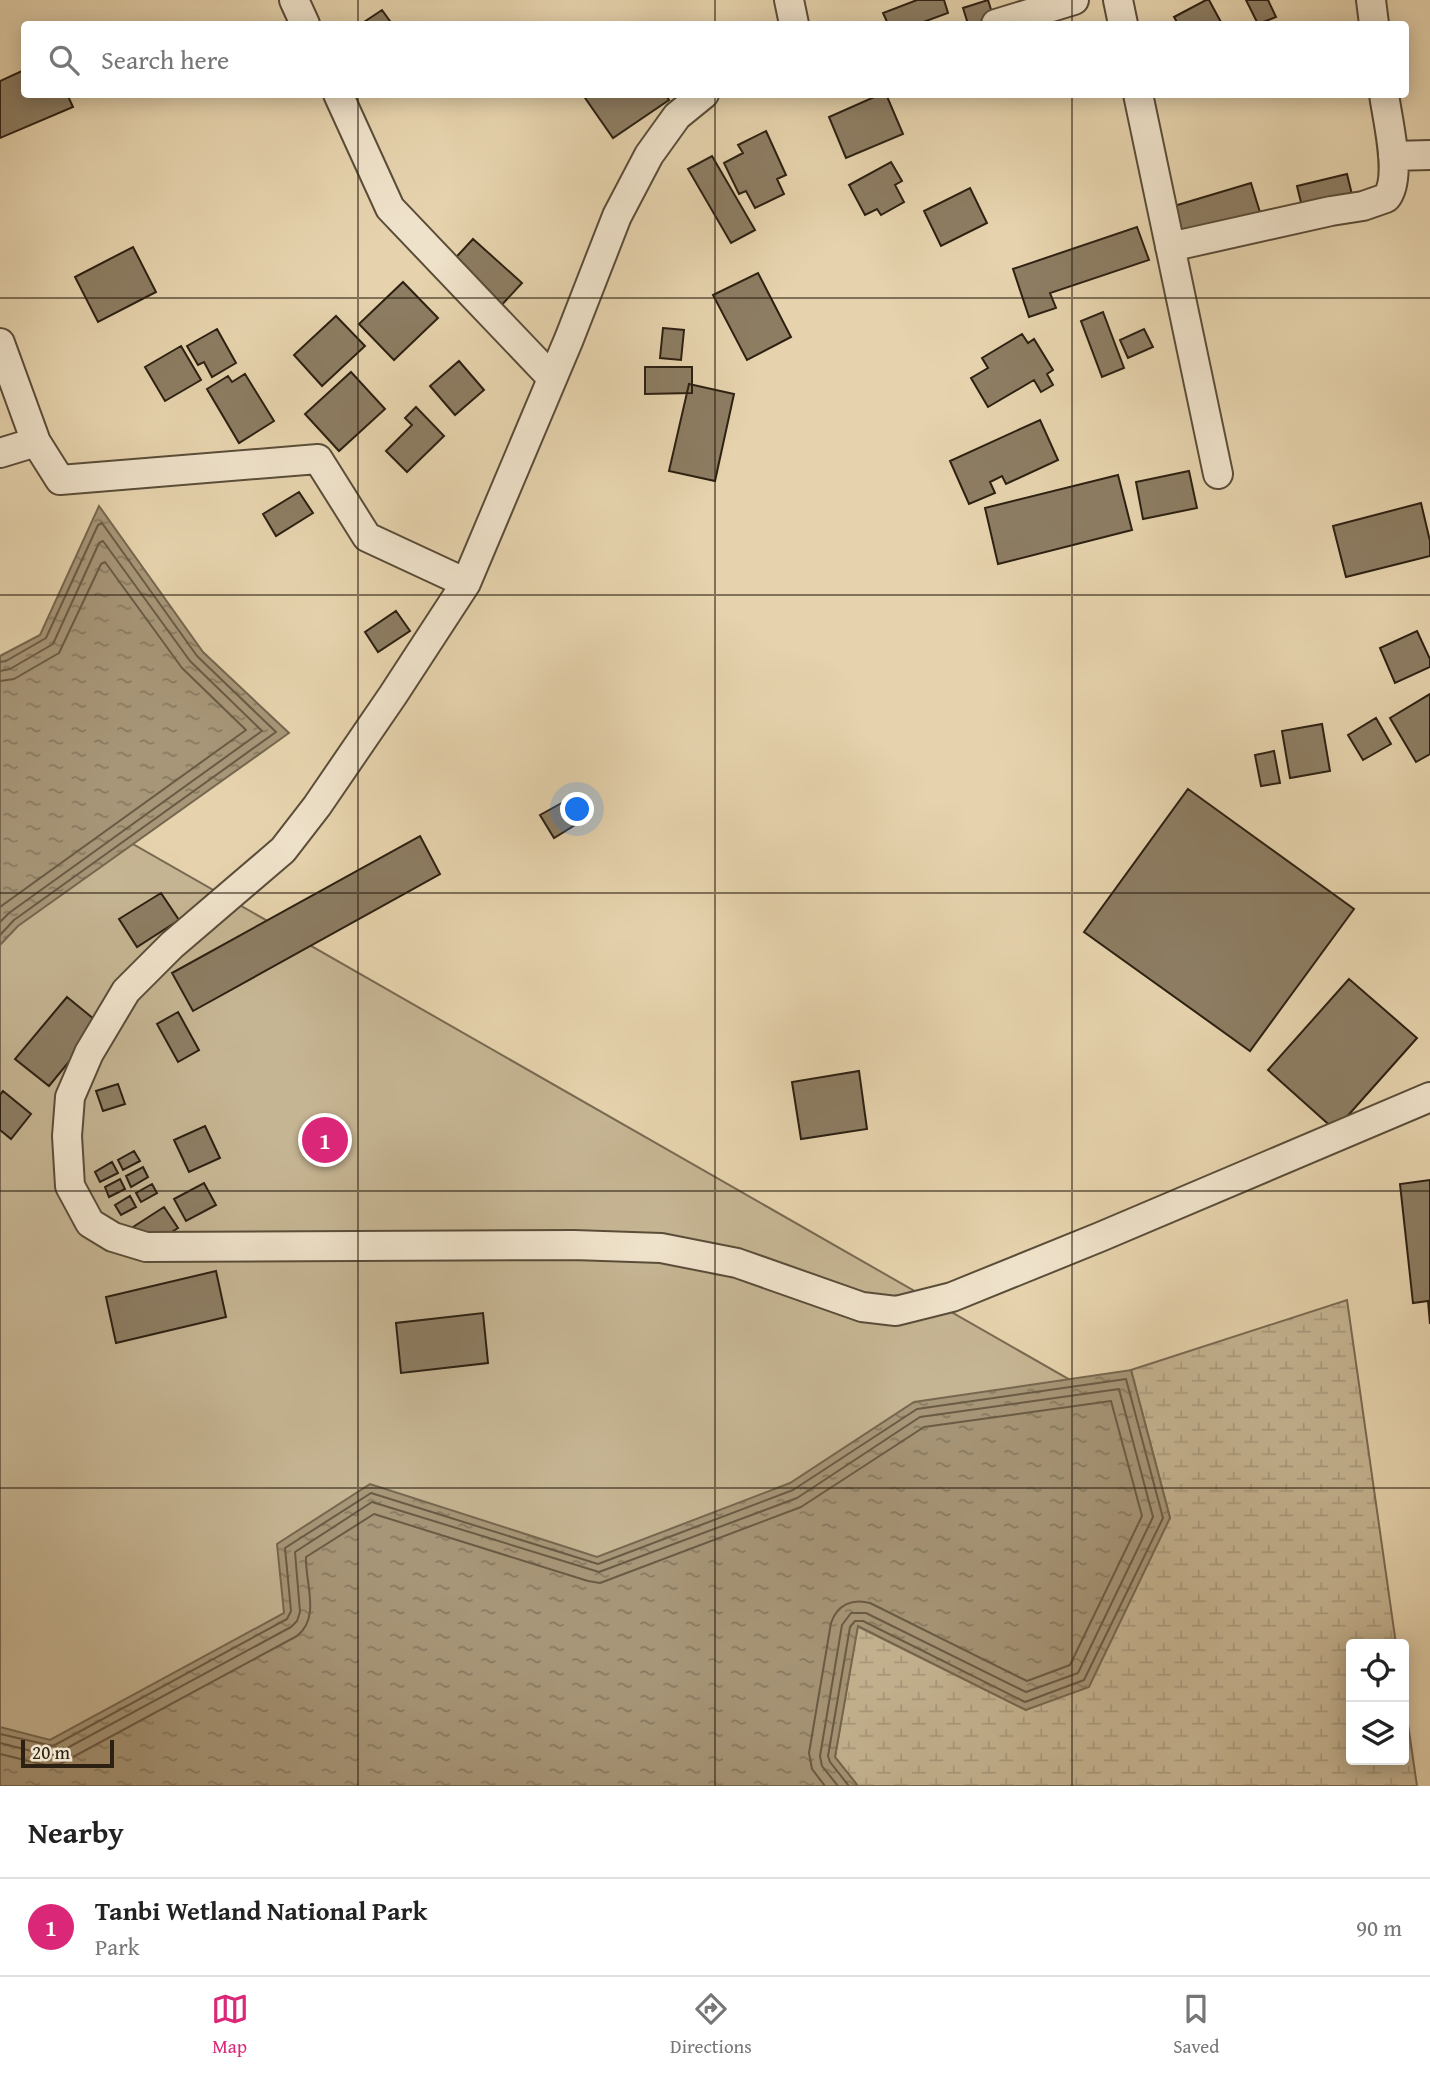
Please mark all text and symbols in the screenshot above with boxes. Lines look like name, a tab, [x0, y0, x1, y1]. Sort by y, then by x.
search box	[21, 21, 1409, 98]
text: Search here	[101, 40, 229, 79]
icon: search	[45, 41, 83, 79]
your location	[560, 792, 594, 826]
pin: 1	[302, 1114, 348, 1166]
map controls	[1346, 1639, 1409, 1765]
button: locate	[1346, 1639, 1409, 1702]
button: layers	[1346, 1702, 1409, 1765]
scale bar	[21, 1737, 114, 1769]
text: 20 m	[32, 1738, 70, 1766]
text: Nearby	[28, 1810, 124, 1854]
text: Tanbi Wetland National Park	[95, 1891, 427, 1930]
text: 1	[45, 1911, 57, 1944]
text: 90 m	[1356, 1911, 1402, 1944]
text: Park	[95, 1930, 139, 1963]
tab: Map	[211, 1990, 249, 2060]
tab: Directions	[670, 1990, 752, 2060]
tab: Saved	[1173, 1990, 1219, 2060]

